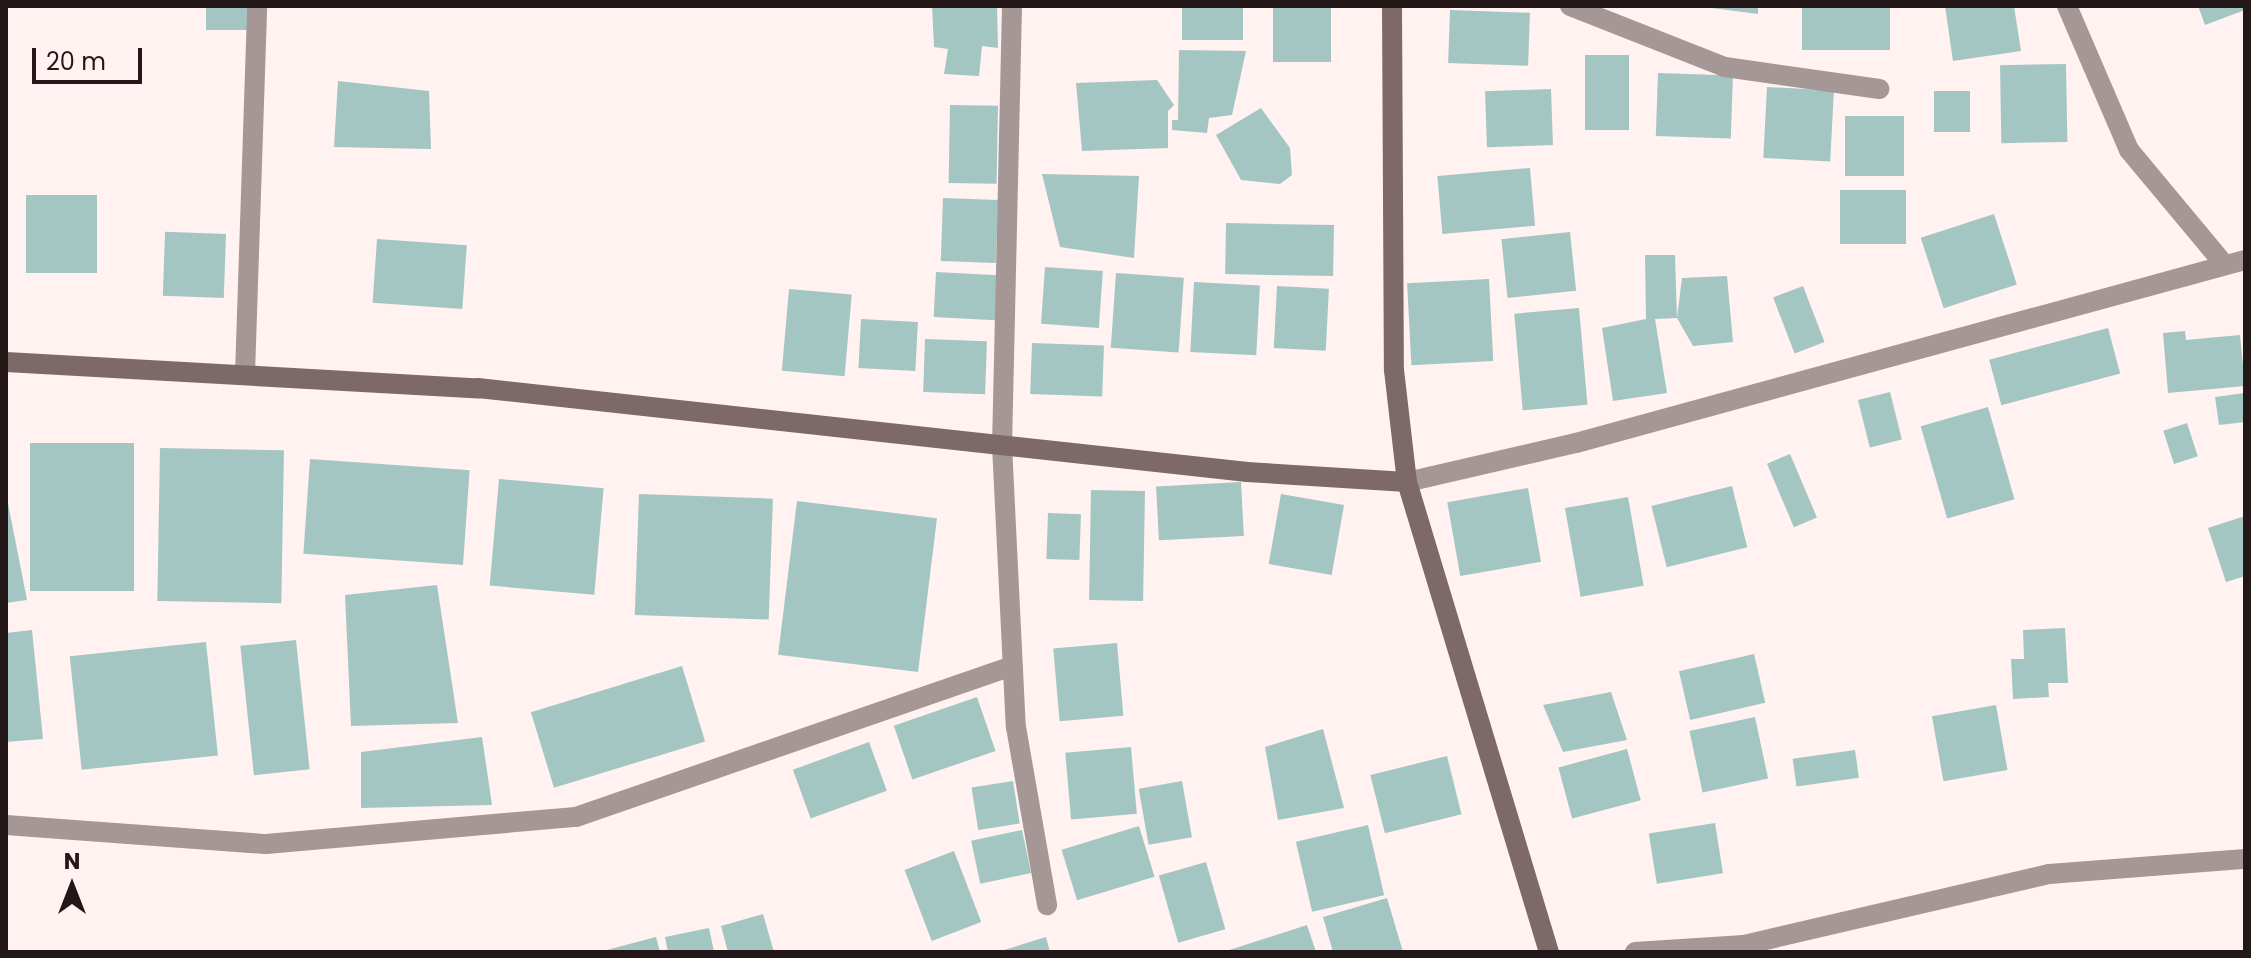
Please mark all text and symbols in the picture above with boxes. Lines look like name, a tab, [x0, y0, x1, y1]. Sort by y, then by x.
scale bar	[36, 32, 146, 82]
text: 20 m	[46, 45, 106, 78]
north arrow	[32, 846, 112, 926]
text: N	[64, 846, 80, 877]

